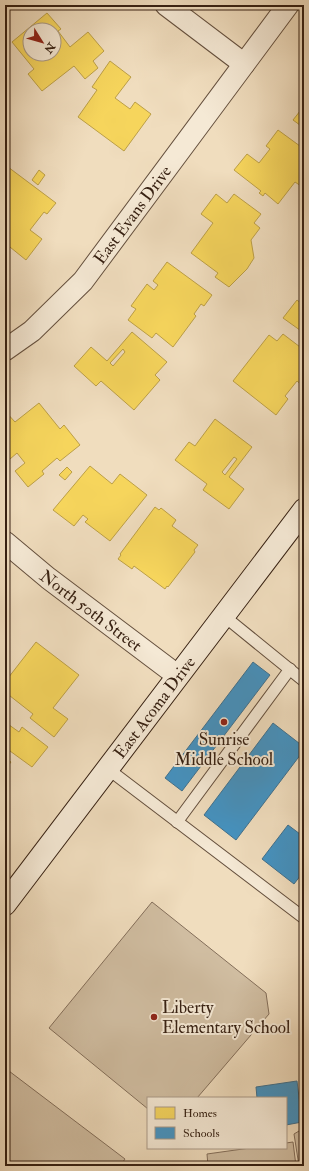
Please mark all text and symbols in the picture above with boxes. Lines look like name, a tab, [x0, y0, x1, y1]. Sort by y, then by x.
north arrow	[22, 22, 62, 62]
text: N	[41, 39, 58, 56]
street label: East Evans Drive	[89, 161, 176, 268]
street label: North 50th Street	[36, 565, 147, 656]
street label: East Acoma Drive	[109, 652, 200, 762]
marker: Sunrise Middle School	[219, 717, 229, 727]
place label: Sunrise Middle School	[175, 729, 274, 770]
place label: Liberty Elementary School	[162, 997, 291, 1039]
marker: Liberty Elementary School	[149, 1012, 159, 1022]
legend	[147, 1097, 287, 1149]
text: Homes	[183, 1106, 217, 1121]
text: Schools	[183, 1126, 220, 1141]

